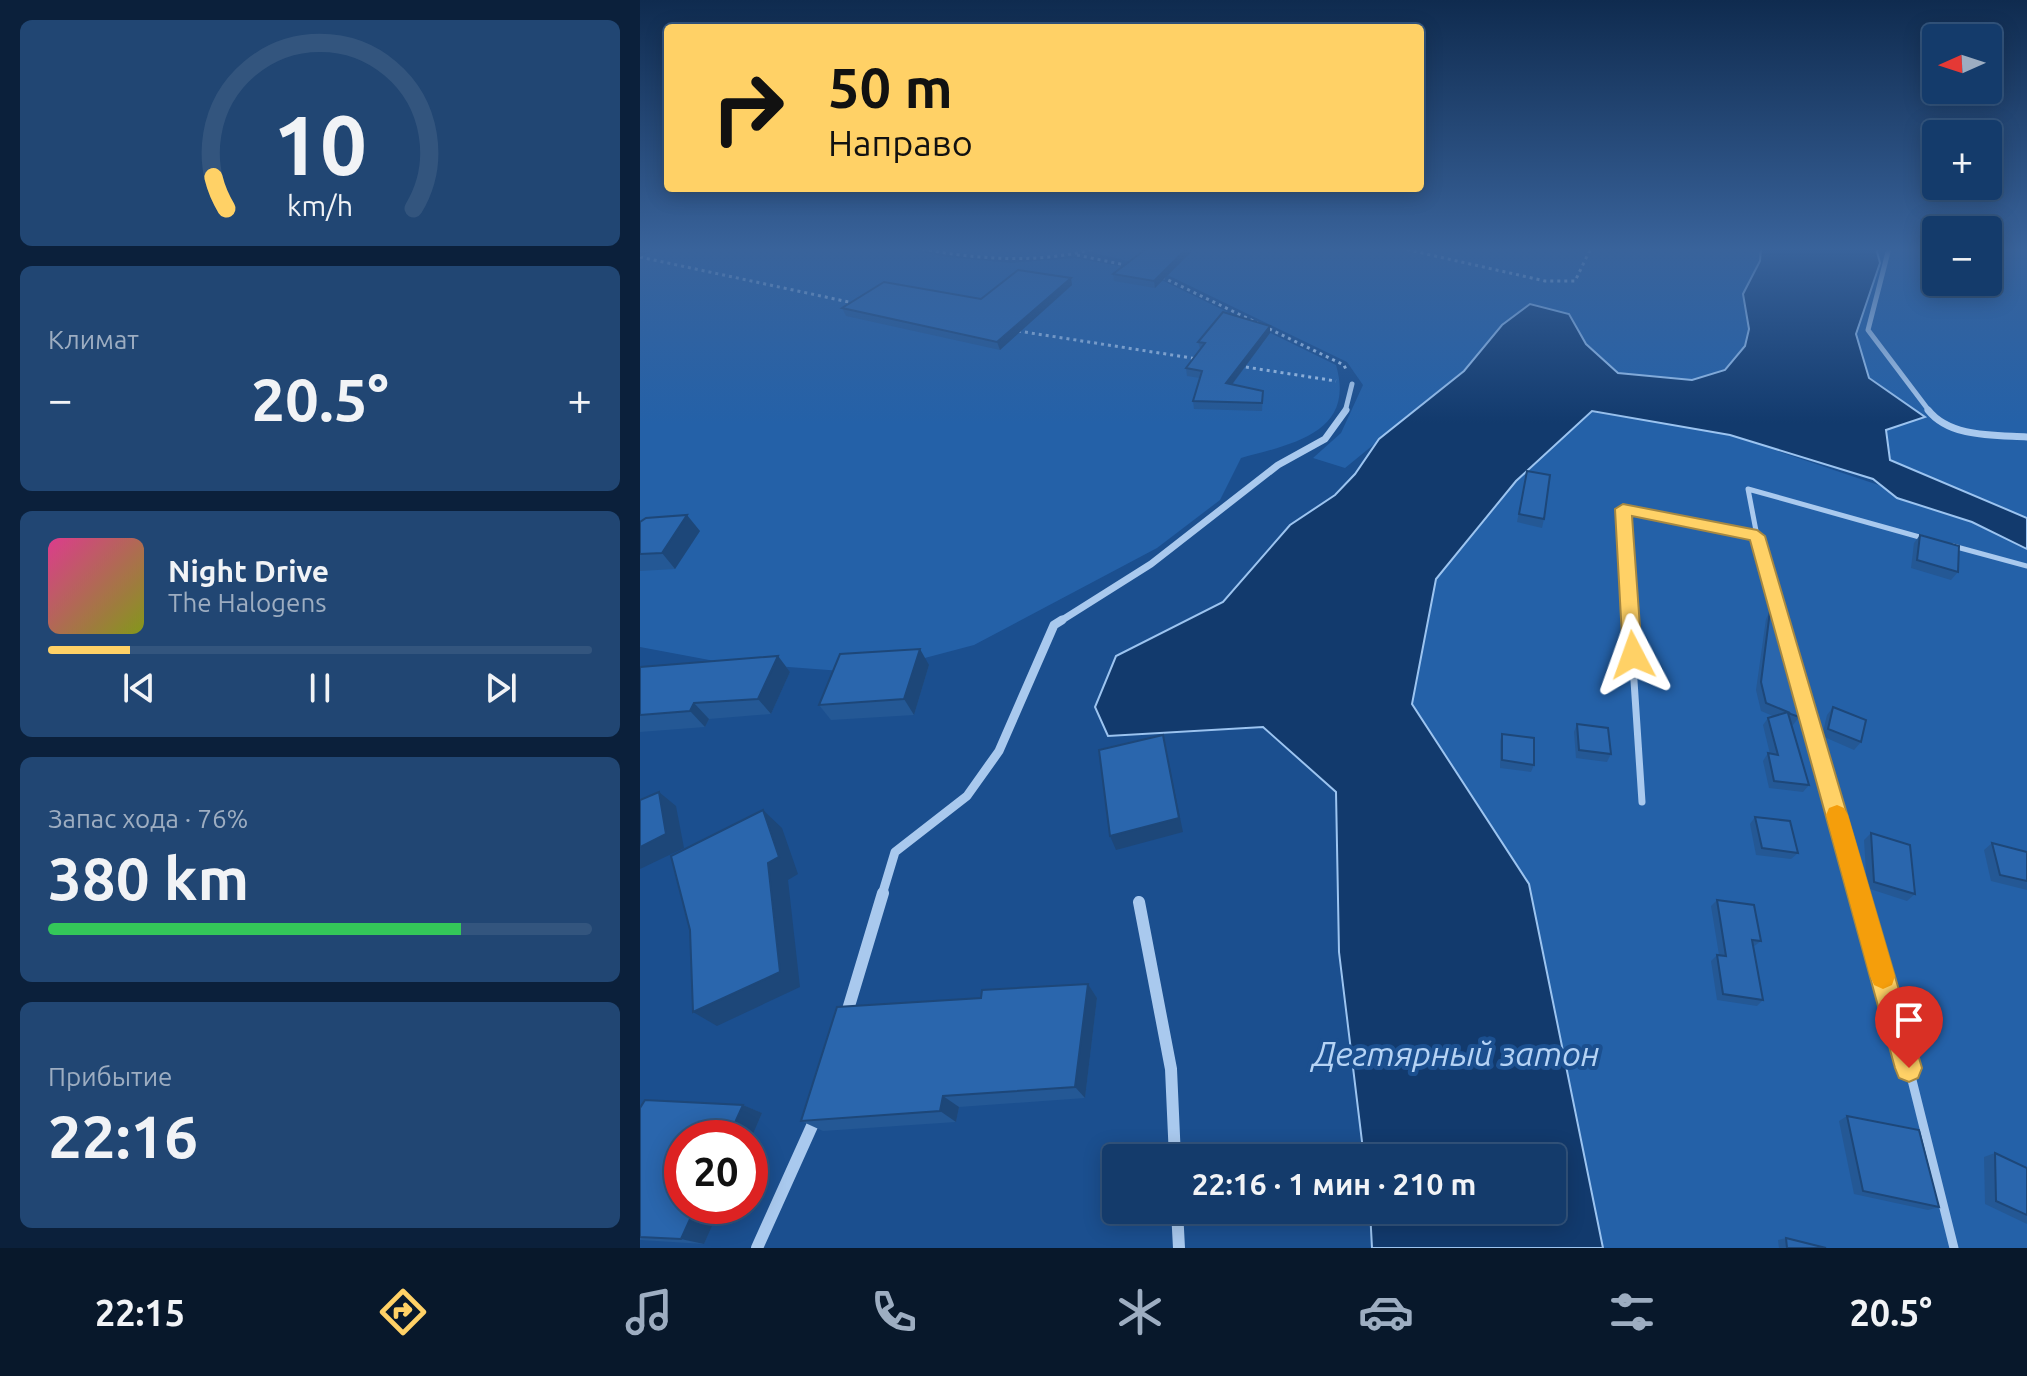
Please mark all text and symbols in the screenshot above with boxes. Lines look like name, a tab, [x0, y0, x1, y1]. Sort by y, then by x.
north arrow	[1922, 24, 2002, 104]
map controls	[1922, 24, 2002, 296]
icon: right	[696, 56, 800, 160]
text: 50 m	[828, 56, 953, 119]
text: 10	[273, 96, 367, 190]
button: +	[1922, 120, 2002, 200]
text: Направо	[828, 122, 973, 163]
text: km/h	[287, 189, 353, 221]
button: −	[1922, 216, 2002, 296]
text: Климат	[48, 325, 139, 354]
text: 20.5°	[251, 365, 389, 432]
text: −	[48, 374, 73, 423]
text: +	[567, 374, 592, 423]
text: Night Drive	[168, 554, 329, 588]
text: The Halogens	[168, 588, 327, 617]
position arrow	[1591, 613, 1675, 697]
icon: previous	[117, 666, 161, 710]
icon: pause	[298, 666, 342, 710]
icon: next	[479, 666, 523, 710]
text: Запас хода · 76%	[48, 804, 248, 833]
text: 380 km	[48, 844, 249, 911]
pin	[1875, 986, 1943, 1068]
icon: arrive	[1887, 998, 1931, 1042]
water label: Дегтярный затон	[1310, 1034, 1600, 1072]
text: Прибытие	[48, 1062, 172, 1091]
text: 22:16	[48, 1102, 198, 1169]
speed limit sign: 20	[664, 1120, 768, 1224]
text: 22:16 · 1 мин · 210 m	[1192, 1167, 1476, 1201]
icon: directions	[375, 1284, 431, 1340]
icon: music	[621, 1284, 677, 1340]
icon: phone	[866, 1284, 922, 1340]
icon: climate	[1112, 1284, 1168, 1340]
icon: car	[1358, 1284, 1414, 1340]
icon: filters	[1604, 1284, 1660, 1340]
text: 22:15	[95, 1292, 185, 1333]
text: 20.5°	[1850, 1292, 1932, 1333]

